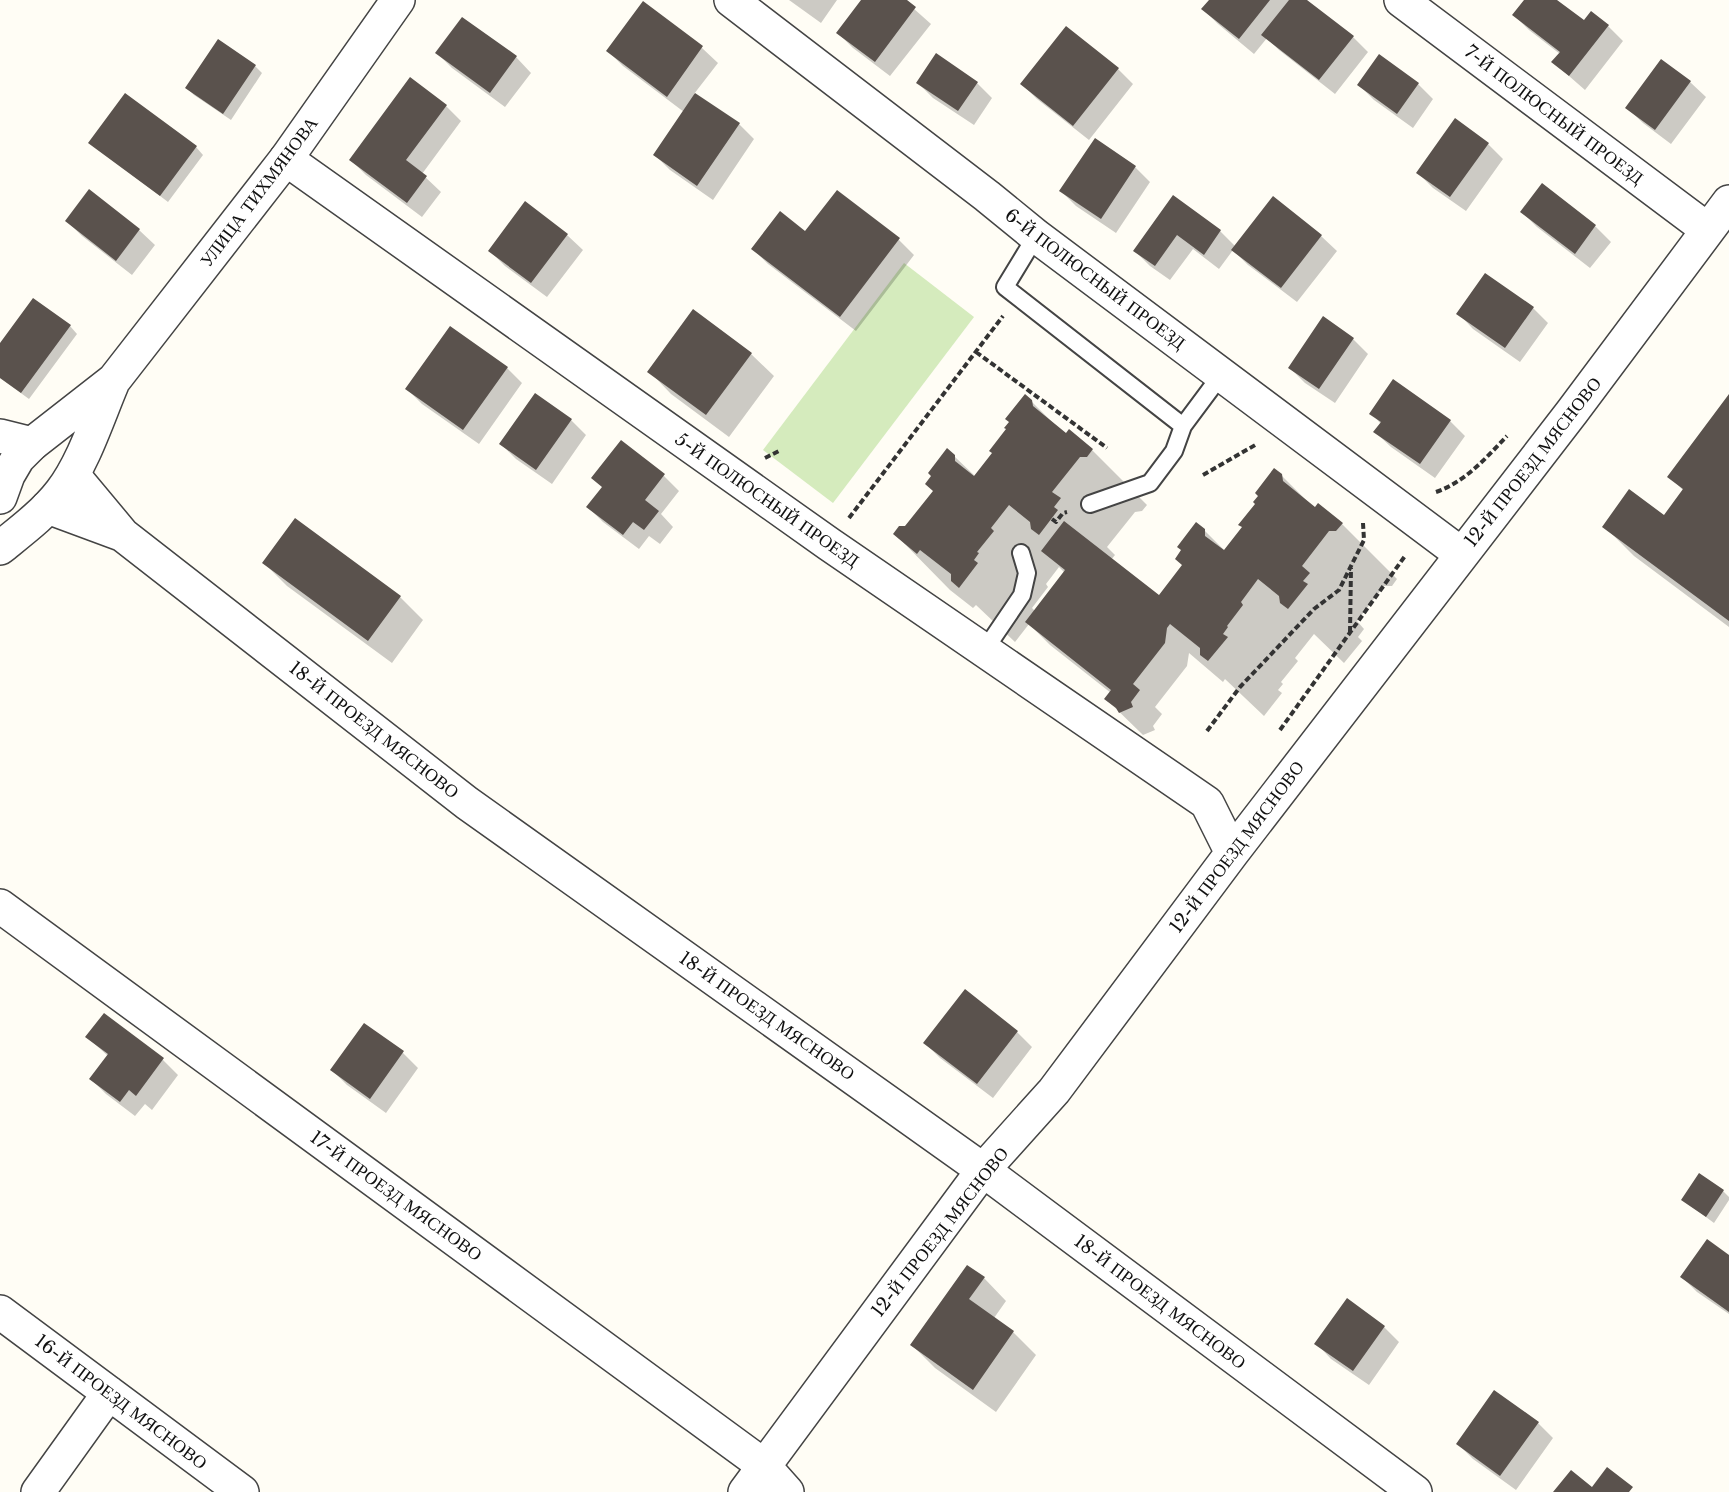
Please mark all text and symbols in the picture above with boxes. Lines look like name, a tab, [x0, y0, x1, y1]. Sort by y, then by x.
street label: 7-Й ПОЛЮСНЫЙ ПРОЕЗД	[1461, 41, 1647, 189]
street label: УЛИЦА ТИХМЯНОВА	[195, 113, 323, 271]
street label: 6-Й ПОЛЮСНЫЙ ПРОЕЗД	[1000, 204, 1190, 354]
street label: 12-Й ПРОЕЗД МЯСНОВО	[1460, 373, 1606, 551]
street label: 5-Й ПОЛЮСНЫЙ ПРОЕЗД	[671, 428, 863, 572]
street label: 18-Й ПРОЕЗД МЯСНОВО	[285, 657, 463, 803]
street label: 12-Й ПРОЕЗД МЯСНОВО	[1165, 757, 1309, 937]
street label: 18-Й ПРОЕЗД МЯСНОВО	[675, 947, 859, 1085]
street label: 17-Й ПРОЕЗД МЯСНОВО	[306, 1126, 486, 1266]
street label: 12-Й ПРОЕЗД МЯСНОВО	[867, 1143, 1013, 1321]
street label: 18-Й ПРОЕЗД МЯСНОВО	[1070, 1230, 1250, 1374]
street label: 16-Й ПРОЕЗД МЯСНОВО	[31, 1330, 211, 1474]

